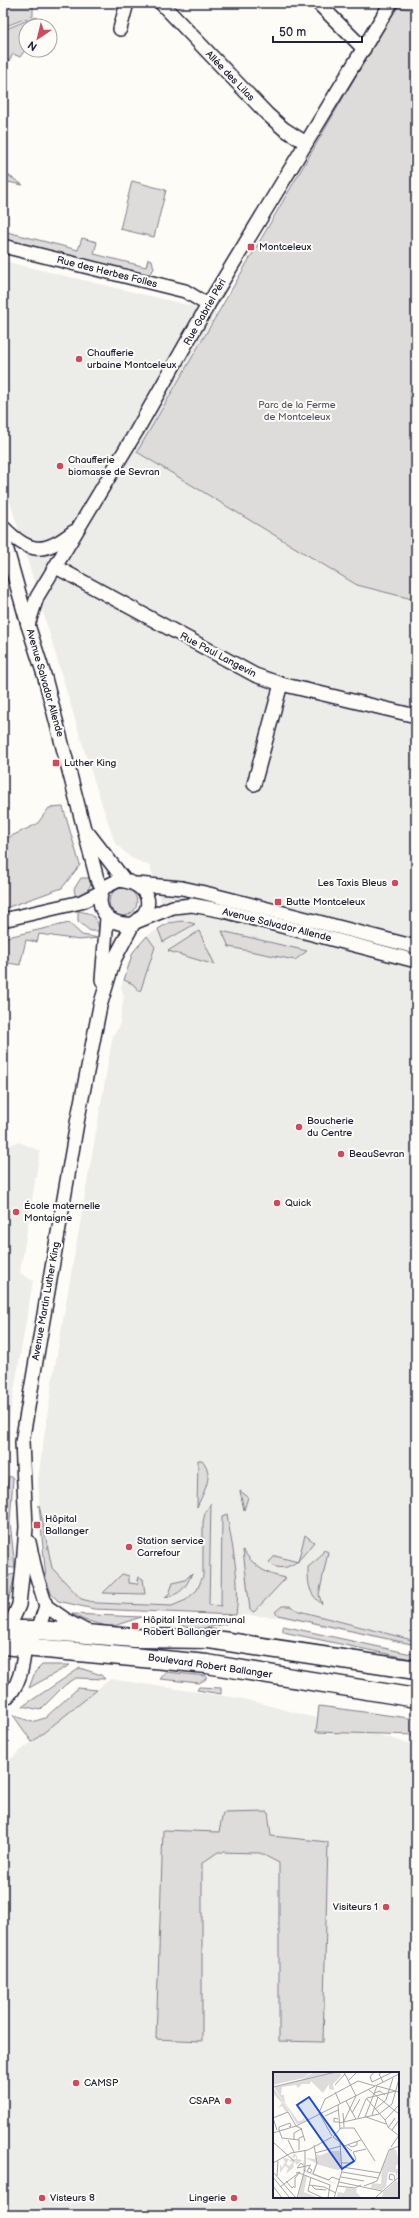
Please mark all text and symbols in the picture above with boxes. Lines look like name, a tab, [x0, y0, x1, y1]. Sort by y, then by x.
north arrow	[18, 18, 58, 58]
scale bar	[273, 18, 362, 44]
text: 50 m	[279, 25, 306, 40]
text: N	[25, 38, 40, 53]
street label: Allée des Lilas	[203, 48, 257, 104]
place label: Montceleux	[259, 241, 312, 253]
marker: Montceleux	[246, 242, 256, 252]
street label: Rue des Herbes Folles	[55, 254, 159, 290]
street label: Rue Gabriel Péri	[181, 277, 229, 347]
place label: Chaufferie urbaine Montceleux	[87, 347, 177, 371]
marker: Chaufferie urbaine Montceleux	[74, 354, 84, 364]
park label: Parc de la Ferme de Montceleux	[258, 399, 336, 423]
place label: Chaufferie biomasse de Sevran	[68, 454, 160, 478]
marker: Chaufferie biomasse de Sevran	[55, 461, 65, 471]
street label: Avenue Salvador Allende	[24, 628, 66, 738]
street label: Rue Paul Langevin	[178, 630, 258, 680]
place label: Luther King	[64, 757, 117, 769]
marker: Luther King	[51, 758, 61, 768]
place label: Les Taxis Bleus	[318, 877, 387, 889]
marker: Les Taxis Bleus	[390, 878, 400, 888]
place label: Butte Montceleux	[286, 896, 366, 908]
marker: Butte Montceleux	[273, 897, 283, 907]
street label: Avenue Salvador Allende	[221, 906, 333, 944]
place label: Boucherie du Centre	[307, 1115, 354, 1139]
marker: Boucherie du Centre	[294, 1122, 304, 1132]
place label: BeauSevran	[349, 1148, 405, 1160]
marker: BeauSevran	[336, 1149, 346, 1159]
place label: Quick	[285, 1197, 311, 1209]
marker: Quick	[272, 1198, 282, 1208]
place label: École maternelle Montaigne	[24, 1200, 100, 1224]
marker: École maternelle Montaigne	[11, 1207, 21, 1217]
street label: Avenue Martin Luther King	[30, 1240, 62, 1361]
place label: Hôpital Ballanger	[45, 1513, 89, 1537]
marker: Hôpital Ballanger	[32, 1520, 42, 1530]
place label: Station service Carrefour	[137, 1535, 204, 1559]
marker: Station service Carrefour	[124, 1542, 134, 1552]
place label: Hôpital Intercommunal Robert Ballanger	[143, 1614, 245, 1638]
marker: Hôpital Intercommunal Robert Ballanger	[130, 1621, 140, 1631]
street label: Boulevard Robert Ballanger	[147, 1651, 273, 1681]
place label: Visiteurs 1	[333, 1901, 378, 1913]
marker: Visiteurs 1	[381, 1902, 391, 1912]
inset map	[273, 2072, 399, 2198]
place label: CAMSP	[84, 2077, 119, 2089]
marker: CAMSP	[71, 2078, 81, 2088]
place label: CSAPA	[189, 2095, 221, 2107]
marker: CSAPA	[223, 2096, 233, 2106]
place label: Visteurs 8	[50, 2192, 95, 2204]
place label: Lingerie	[189, 2192, 226, 2204]
marker: Visteurs 8	[37, 2193, 47, 2203]
marker: Lingerie	[229, 2193, 239, 2203]

